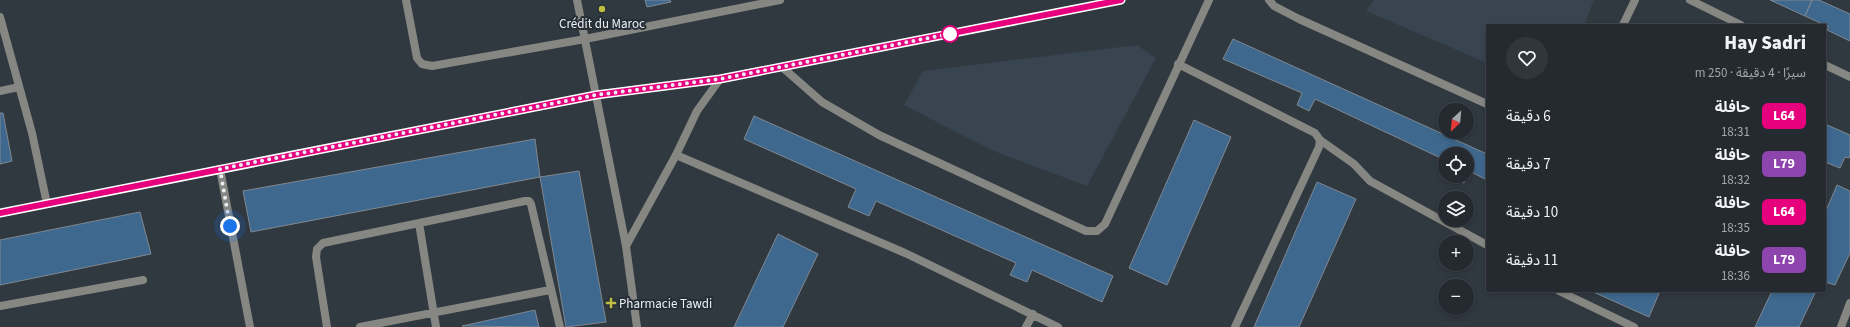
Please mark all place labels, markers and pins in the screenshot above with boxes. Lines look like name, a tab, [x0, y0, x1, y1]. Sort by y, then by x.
marker: Crédit du Maroc	[597, 4, 607, 14]
place label: Crédit du Maroc	[559, 15, 645, 33]
unlabelled marker	[941, 25, 959, 43]
place label: Pharmacie Tawdi	[619, 295, 712, 313]
marker: Pharmacie Tawdi	[606, 298, 616, 308]

